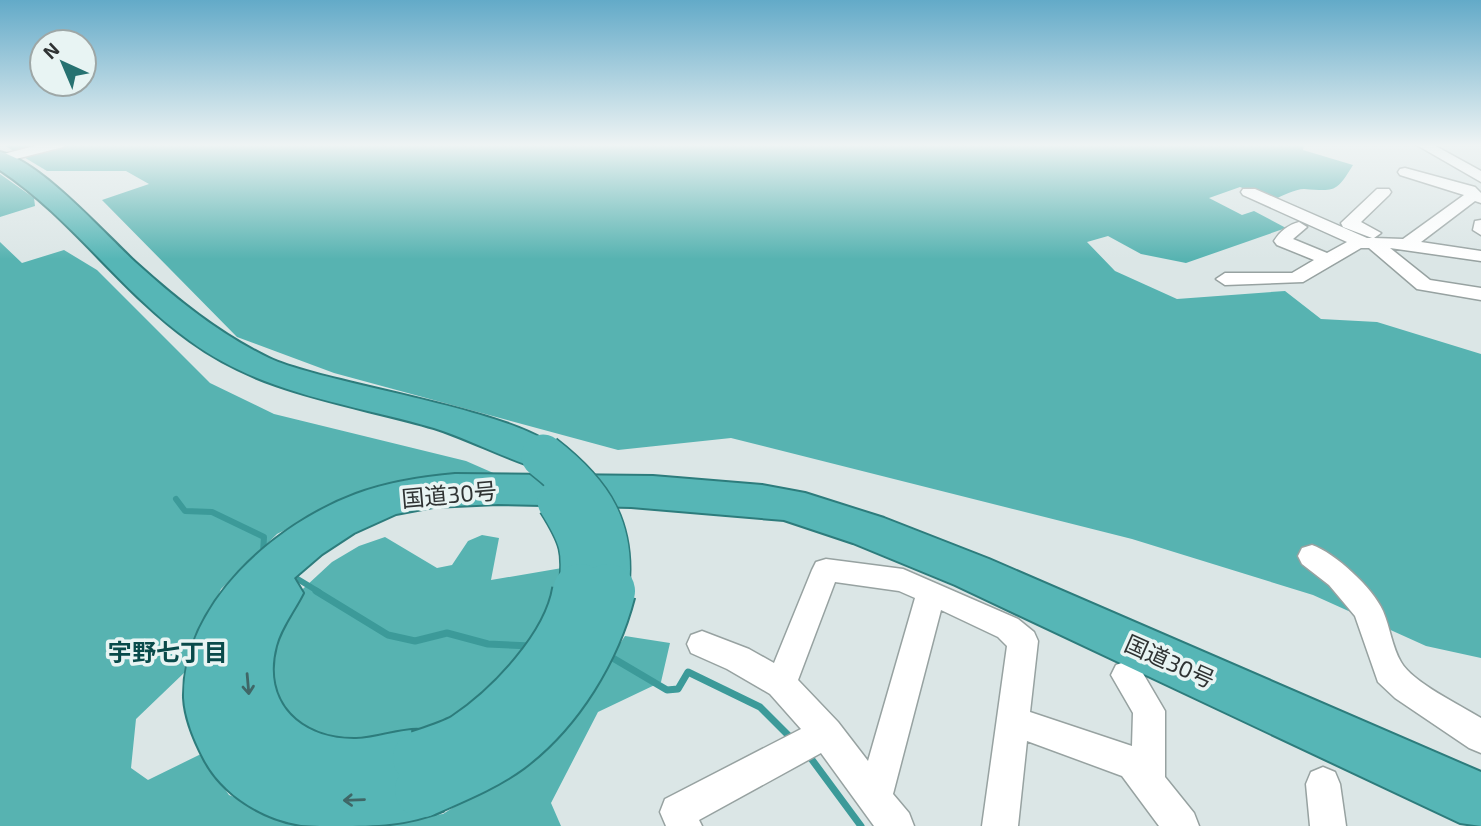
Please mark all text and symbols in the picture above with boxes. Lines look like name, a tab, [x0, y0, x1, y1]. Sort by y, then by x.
north arrow	[28, 28, 98, 98]
text: N	[38, 37, 64, 63]
street label: 国道30号	[400, 476, 498, 512]
street label: 国道30号	[1121, 629, 1219, 693]
district label: 宇野七丁目	[108, 637, 228, 666]
one-way arrow	[242, 672, 255, 695]
one-way arrow	[343, 793, 366, 806]

